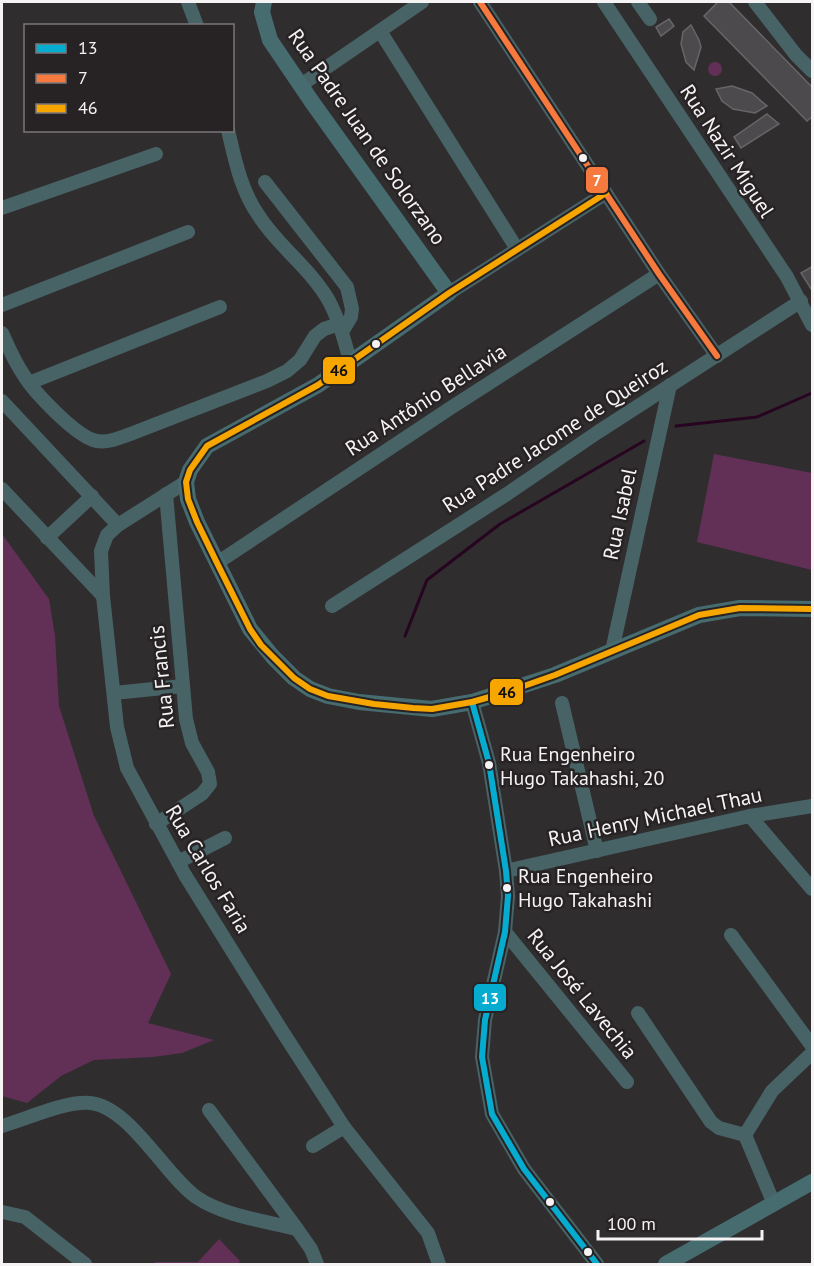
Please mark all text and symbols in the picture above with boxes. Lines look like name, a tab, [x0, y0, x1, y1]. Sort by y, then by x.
street label: Rua Padre Juan de Solorzano	[282, 23, 452, 250]
legend	[24, 24, 234, 132]
text: 13	[78, 36, 98, 59]
text: 7	[78, 66, 88, 89]
street label: Rua Nazir Miguel	[674, 79, 781, 222]
text: 46	[78, 96, 98, 119]
unlabelled marker	[577, 152, 589, 164]
line badge: 7	[585, 166, 609, 194]
text: 7	[592, 170, 602, 190]
street label: Rua Antônio Bellavia	[340, 337, 511, 462]
unlabelled marker	[370, 338, 382, 350]
street label: Rua Padre Jacome de Queiroz	[437, 353, 672, 518]
line badge: 46	[322, 356, 356, 385]
text: 46	[330, 360, 348, 380]
street label: Rua Isabel	[597, 466, 642, 562]
street label: Rua Francis	[143, 624, 180, 730]
line badge: 46	[489, 678, 524, 706]
text: 46	[498, 682, 516, 702]
place label: Rua Engenheiro Hugo Takahashi, 20	[500, 741, 665, 791]
marker: Rua Engenheiro Hugo Takahashi, 20	[483, 759, 495, 771]
street label: Rua Henry Michael Thau	[546, 781, 764, 852]
street label: Rua Carlos Faria	[159, 800, 257, 938]
place label: Rua Engenheiro Hugo Takahashi	[518, 863, 653, 913]
marker: Rua Engenheiro Hugo Takahashi	[501, 882, 513, 894]
street label: Rua José Lavechia	[521, 923, 643, 1064]
line badge: 13	[473, 983, 507, 1012]
text: 13	[481, 988, 499, 1008]
unlabelled marker	[544, 1196, 556, 1208]
scale bar	[598, 1203, 762, 1241]
text: 100 m	[607, 1212, 656, 1235]
unlabelled marker	[582, 1246, 594, 1258]

